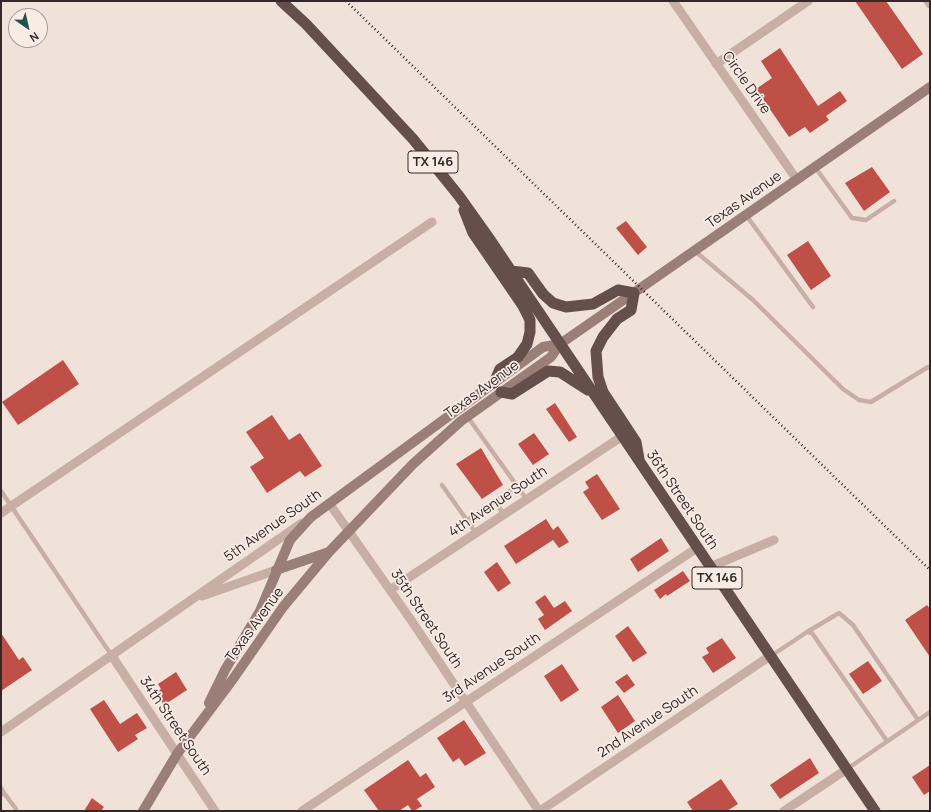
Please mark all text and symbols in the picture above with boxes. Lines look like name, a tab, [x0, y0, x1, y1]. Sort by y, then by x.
north arrow	[8, 8, 48, 48]
text: N	[27, 29, 42, 46]
street label: Circle Drive	[718, 48, 774, 118]
road number: TX 146	[408, 151, 458, 173]
street label: Texas Avenue	[703, 168, 785, 232]
street label: Texas Avenue	[441, 357, 523, 423]
street label: 36th Street South	[643, 447, 721, 553]
street label: 4th Avenue South	[446, 463, 550, 541]
street label: 5th Avenue South	[221, 486, 325, 566]
street label: 35th Street South	[387, 566, 465, 672]
road number: TX 146	[692, 567, 742, 589]
street label: Texas Avenue	[222, 584, 288, 666]
street label: 3rd Avenue South	[440, 629, 544, 707]
street label: 34th Street South	[136, 673, 214, 779]
street label: 2nd Avenue South	[595, 682, 701, 762]

